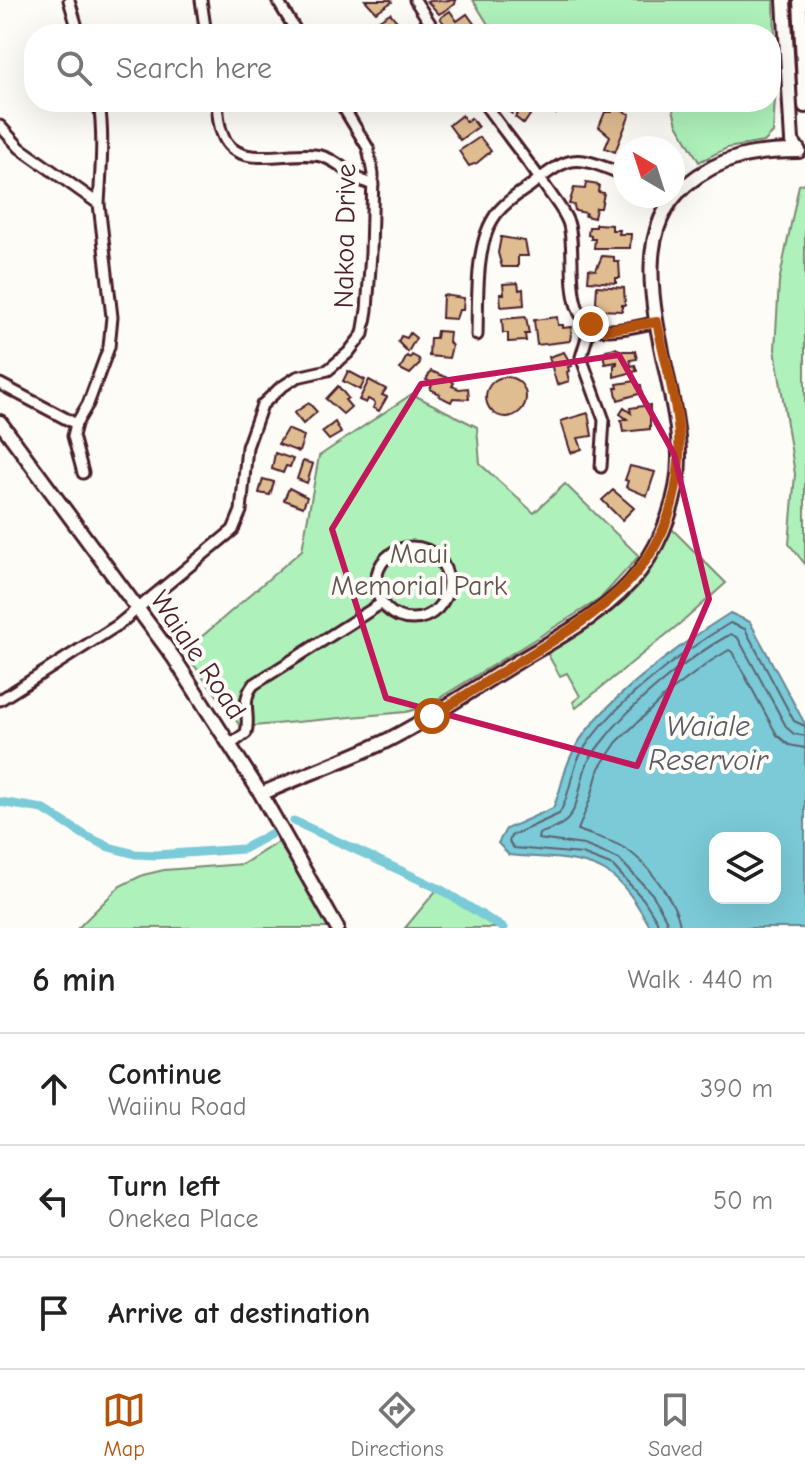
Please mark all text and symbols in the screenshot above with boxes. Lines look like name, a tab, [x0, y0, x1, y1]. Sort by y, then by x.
search box	[24, 24, 781, 112]
icon: search	[52, 46, 96, 90]
text: Search here	[116, 51, 272, 86]
north arrow	[613, 136, 685, 208]
street label: Nakoa Drive	[328, 163, 362, 309]
route end	[573, 306, 609, 342]
park label: Maui Memorial Park	[331, 538, 508, 602]
street label: Waiale Road	[143, 585, 253, 725]
route start	[414, 698, 450, 734]
water label: Waiale Reservoir	[648, 709, 769, 778]
map controls	[709, 832, 781, 904]
button: layers	[709, 832, 781, 904]
text: 6 min	[32, 960, 116, 1000]
text: Walk · 440 m	[627, 965, 773, 995]
text: Continue	[108, 1057, 222, 1092]
icon: ahead	[32, 1067, 76, 1111]
text: 390 m	[700, 1074, 773, 1104]
text: Waiinu Road	[108, 1092, 246, 1122]
text: Turn left	[108, 1169, 220, 1204]
icon: left	[32, 1179, 76, 1223]
text: 50 m	[713, 1186, 773, 1216]
text: Onekea Place	[108, 1204, 259, 1234]
icon: arrive	[32, 1291, 76, 1335]
text: Arrive at destination	[108, 1296, 370, 1331]
tab: Map	[102, 1388, 146, 1462]
tab: Directions	[351, 1388, 444, 1462]
tab: Saved	[648, 1388, 703, 1462]

